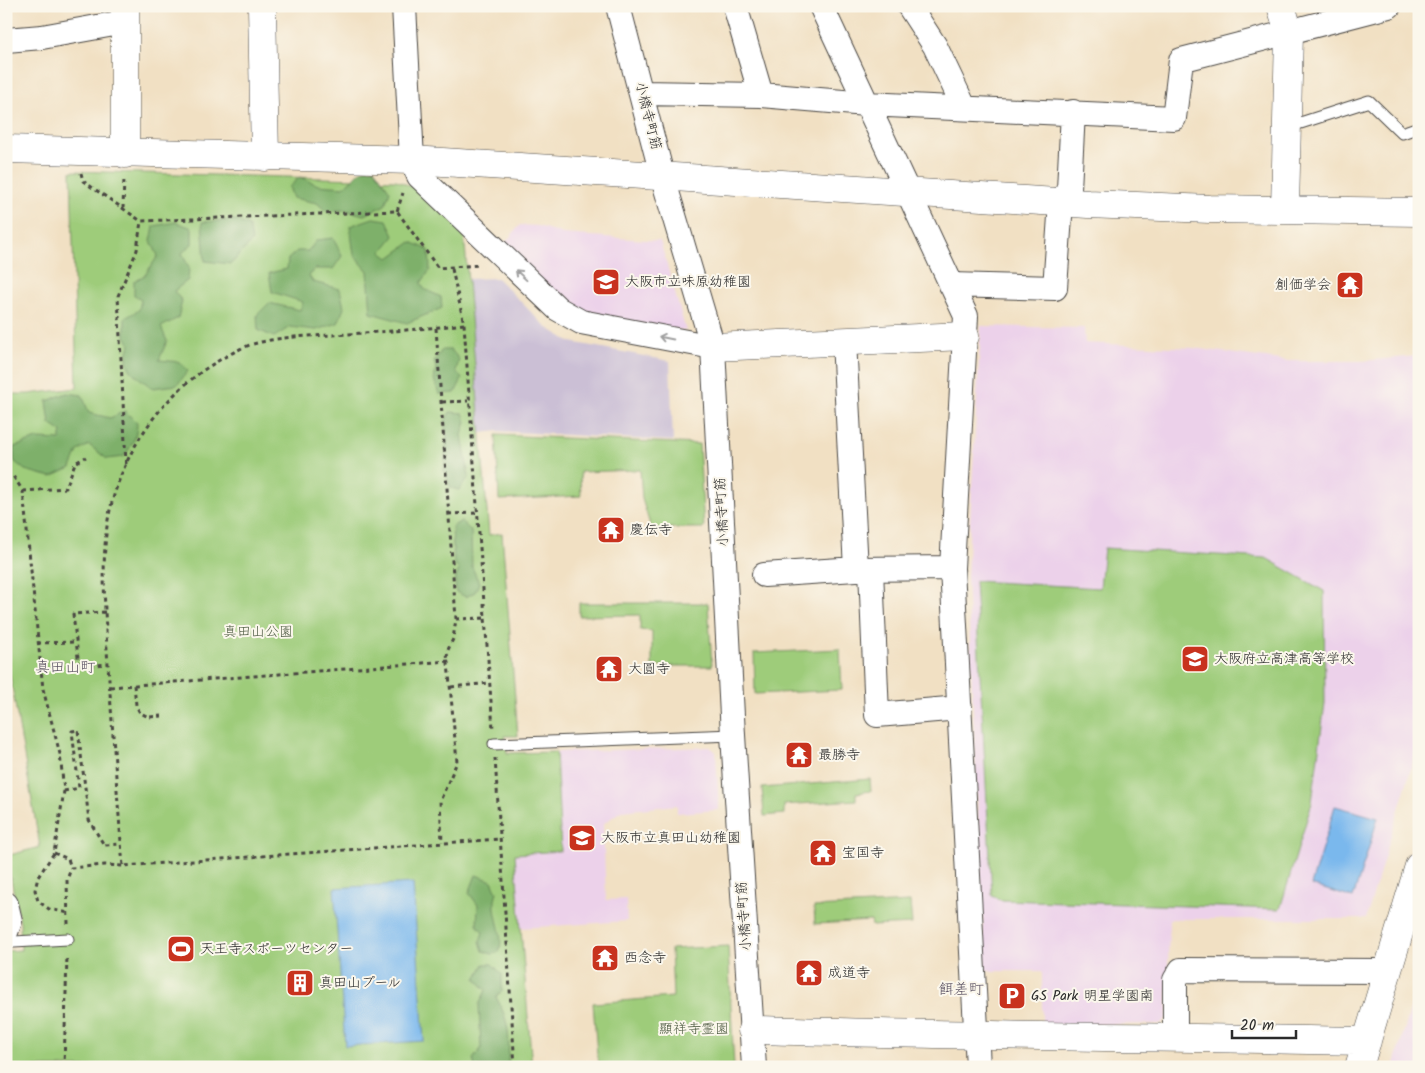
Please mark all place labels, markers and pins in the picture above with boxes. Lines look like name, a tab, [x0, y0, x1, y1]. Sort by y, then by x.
school or university icon: 大阪市立味原幼稚園	[591, 267, 621, 297]
temple icon: 創価学会	[1335, 270, 1365, 300]
place label: 大阪市立味原幼稚園	[625, 271, 751, 293]
place label: 創価学会	[1275, 274, 1331, 296]
temple icon: 慶伝寺	[596, 515, 626, 545]
place label: 慶伝寺	[630, 519, 672, 541]
school or university icon: 大阪府立高津高等学校	[1180, 644, 1210, 674]
place label: 大阪府立高津高等学校	[1214, 648, 1354, 670]
temple icon: 大圓寺	[594, 654, 624, 684]
place label: 大圓寺	[628, 658, 670, 680]
temple icon: 最勝寺	[784, 740, 814, 770]
place label: 最勝寺	[818, 744, 860, 766]
school or university icon: 大阪市立真田山幼稚園	[567, 823, 597, 853]
place label: 大阪市立真田山幼稚園	[601, 827, 741, 849]
temple icon: 宝国寺	[808, 838, 838, 868]
place label: 宝国寺	[842, 842, 884, 864]
sports icon: 天王寺スポーツセンター	[166, 934, 196, 964]
place label: 天王寺スポーツセンター	[200, 938, 353, 960]
temple icon: 西念寺	[590, 943, 620, 973]
place label: 西念寺	[624, 947, 666, 969]
temple icon: 成道寺	[794, 958, 824, 988]
place label: 成道寺	[828, 962, 870, 984]
building icon: 真田山プール	[285, 968, 315, 998]
place label: 真田山プール	[319, 972, 401, 994]
parking icon: GS Park 明星学園南	[997, 981, 1027, 1011]
place label: GS Park 明星学園南	[1031, 985, 1154, 1007]

